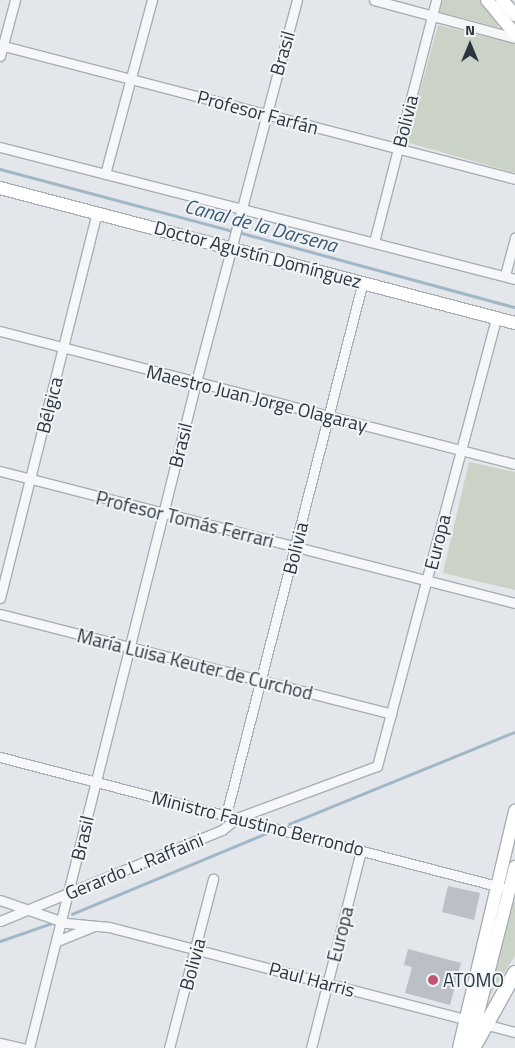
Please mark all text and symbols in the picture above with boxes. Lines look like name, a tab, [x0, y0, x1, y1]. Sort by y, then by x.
text: N	[465, 19, 475, 40]
north arrow	[445, 20, 495, 70]
street label: Brasil	[265, 28, 299, 78]
street label: Profesor Farfán	[195, 85, 321, 139]
street label: Bolivia	[388, 92, 422, 150]
water label: Canal de la Darsena	[182, 193, 340, 257]
street label: Doctor Agustín Domínguez	[152, 215, 364, 293]
street label: Maestro Juan Jorge Olagaray	[144, 359, 370, 437]
street label: Bélgica	[31, 374, 67, 436]
street label: Brasil	[163, 420, 197, 470]
street label: Profesor Tomás Ferrari	[94, 486, 276, 552]
street label: Europa	[419, 512, 455, 572]
street label: Bolivia	[278, 519, 312, 577]
street label: María Luisa Keuter de Curchod	[75, 624, 315, 704]
street label: Ministro Faustino Berrondo	[149, 786, 367, 860]
street label: Brasil	[66, 813, 98, 863]
street label: Gerardo L. Raffaini	[61, 828, 207, 904]
street label: Europa	[322, 904, 358, 964]
street label: Bolivia	[174, 935, 210, 993]
street label: Paul Harris	[267, 957, 357, 1001]
place label: ATOMO	[443, 969, 504, 991]
marker: ATOMO	[427, 974, 439, 986]

